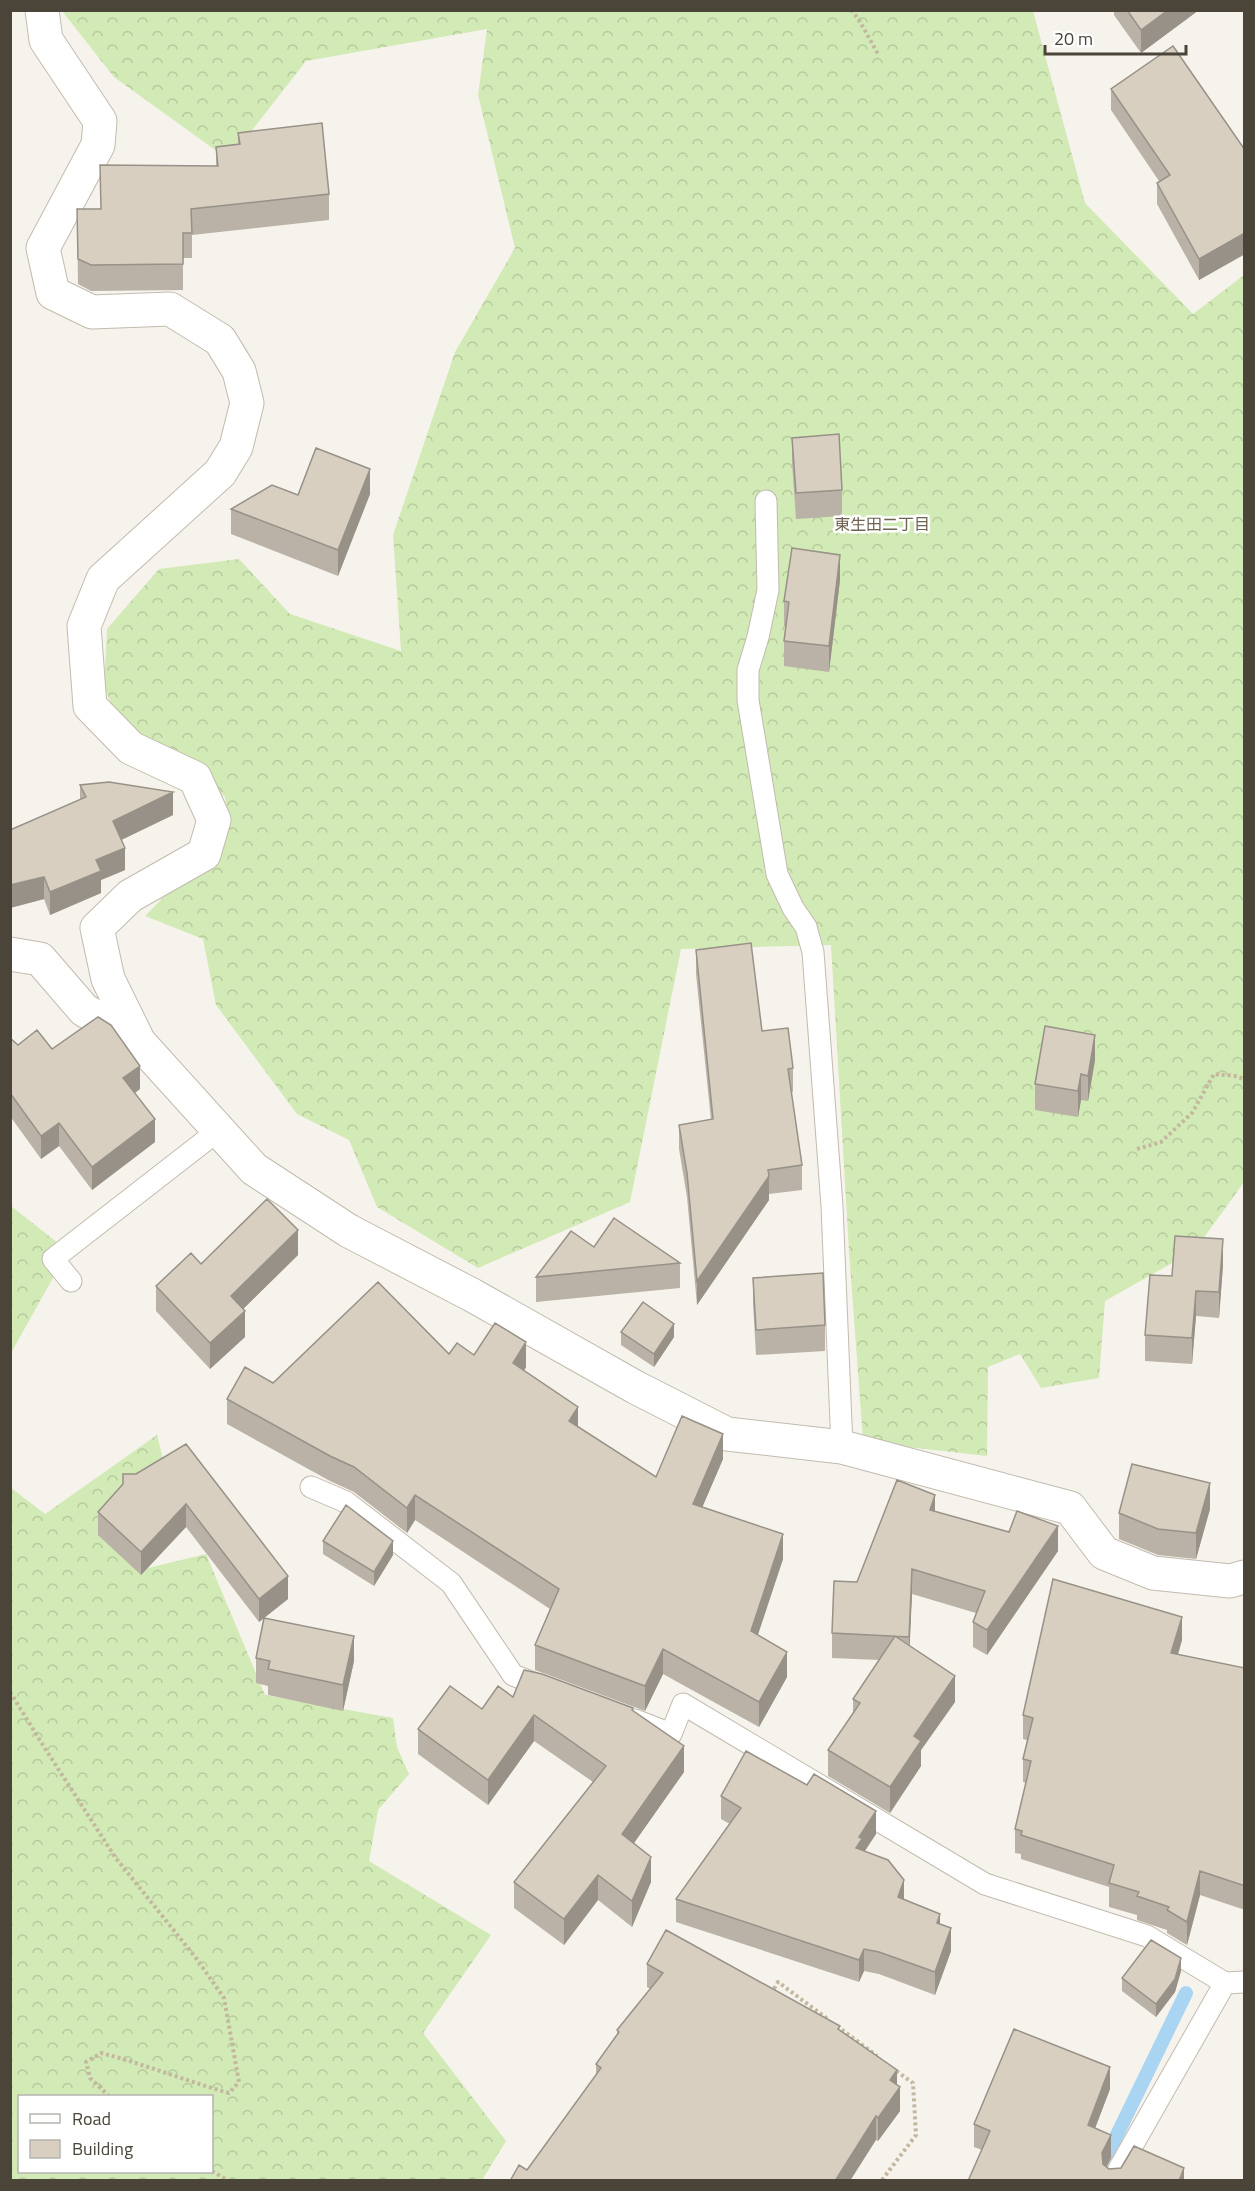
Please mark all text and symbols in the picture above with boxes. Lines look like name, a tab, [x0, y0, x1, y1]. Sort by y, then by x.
scale bar	[1045, 18, 1186, 56]
text: 20 m	[1054, 25, 1093, 52]
district label: 東生田二丁目	[834, 512, 930, 536]
legend	[18, 2095, 213, 2173]
text: Road	[72, 2105, 111, 2132]
text: Building	[72, 2135, 133, 2162]

